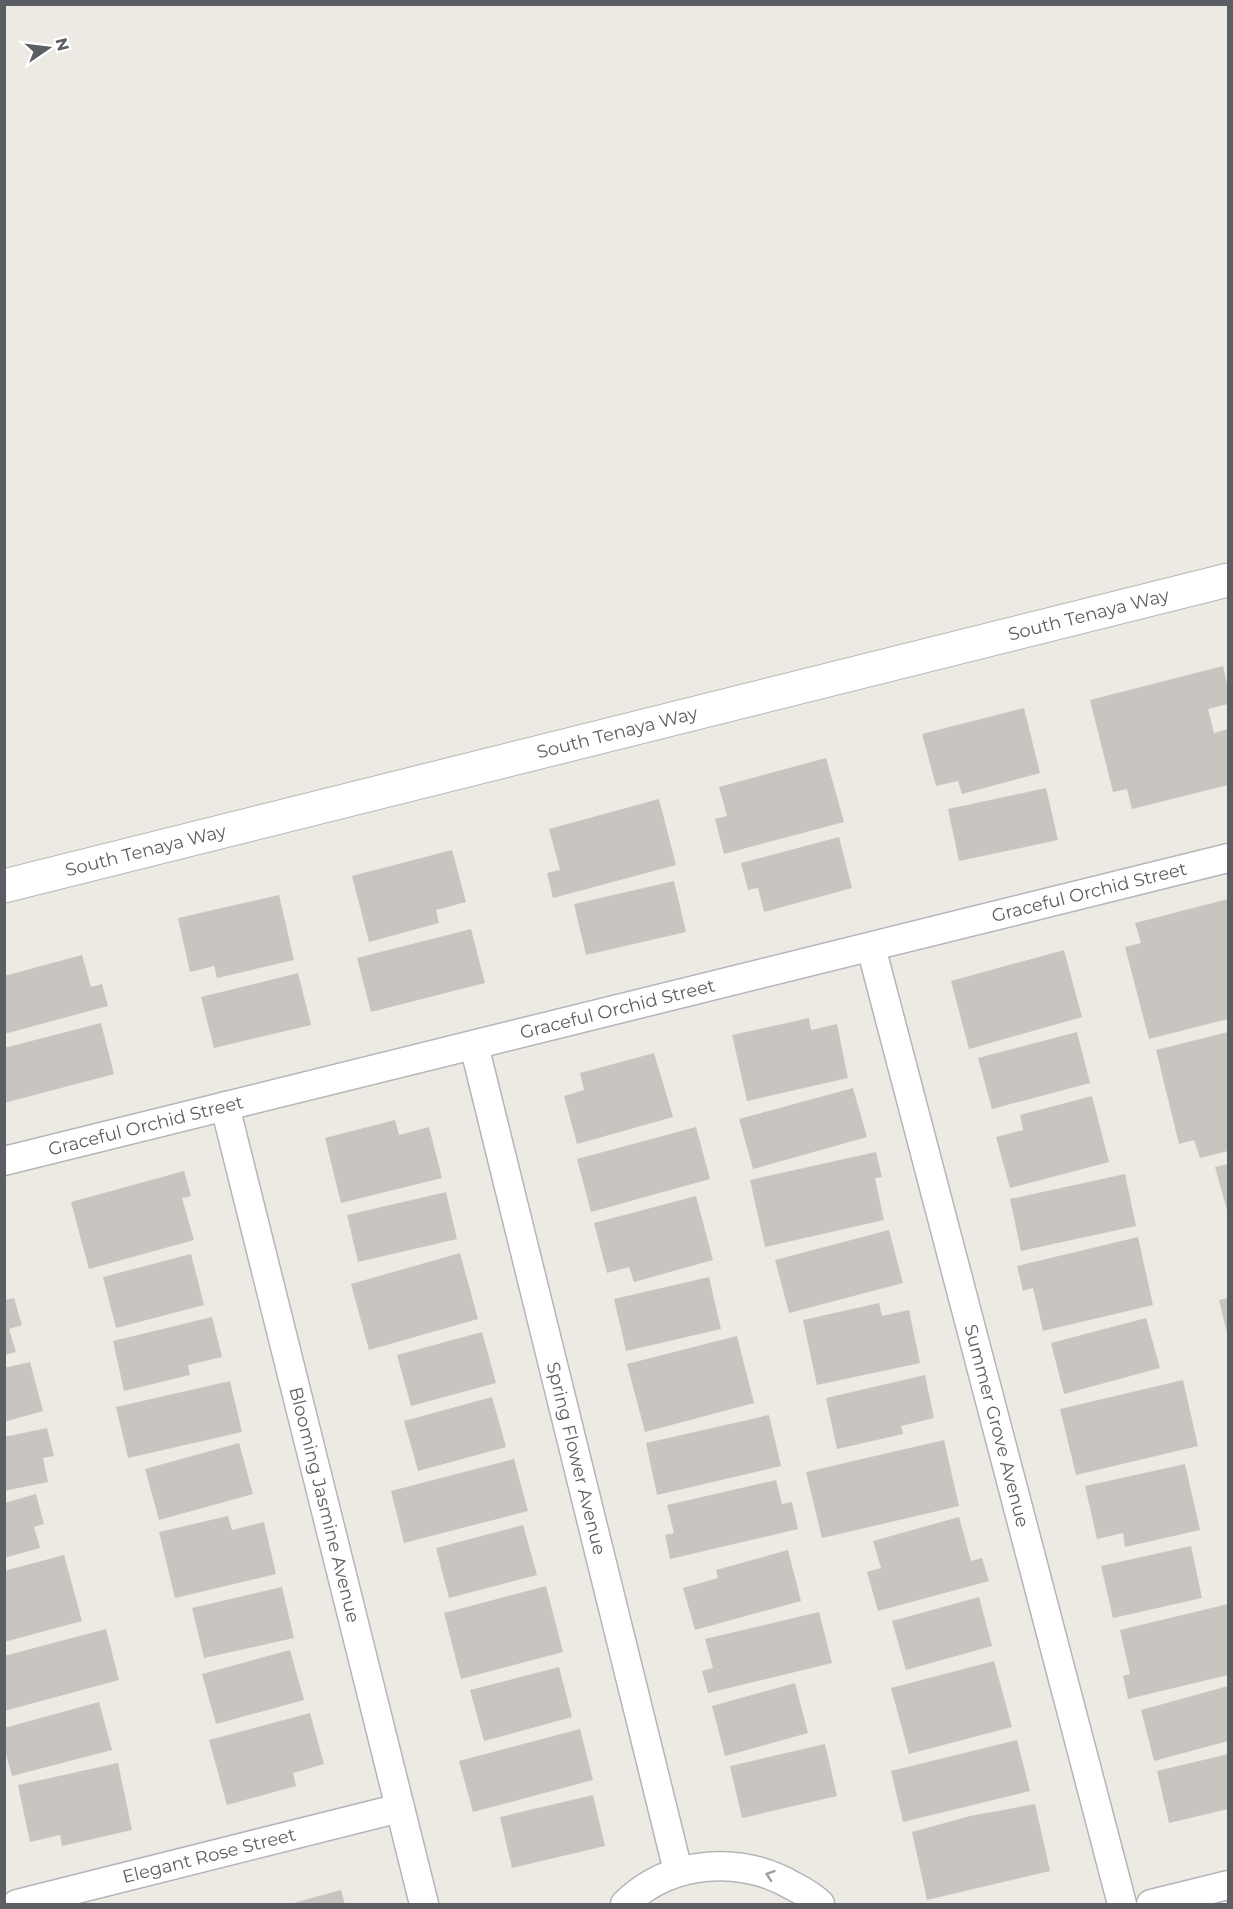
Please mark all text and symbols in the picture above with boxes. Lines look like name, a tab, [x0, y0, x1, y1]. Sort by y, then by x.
north arrow	[18, 18, 78, 78]
text: N	[51, 36, 73, 53]
street label: South Tenaya Way	[1006, 584, 1172, 646]
street label: South Tenaya Way	[534, 702, 700, 763]
street label: South Tenaya Way	[63, 820, 229, 881]
street label: Graceful Orchid Street	[989, 858, 1189, 927]
street label: Graceful Orchid Street	[518, 974, 717, 1044]
street label: Graceful Orchid Street	[46, 1091, 246, 1161]
street label: Summer Grove Avenue	[959, 1322, 1034, 1530]
street label: Spring Flower Avenue	[542, 1360, 611, 1557]
street label: Blooming Jasmine Avenue	[284, 1385, 364, 1625]
street label: Elegant Rose Street	[120, 1824, 298, 1888]
one-way arrow	[765, 1869, 776, 1882]

